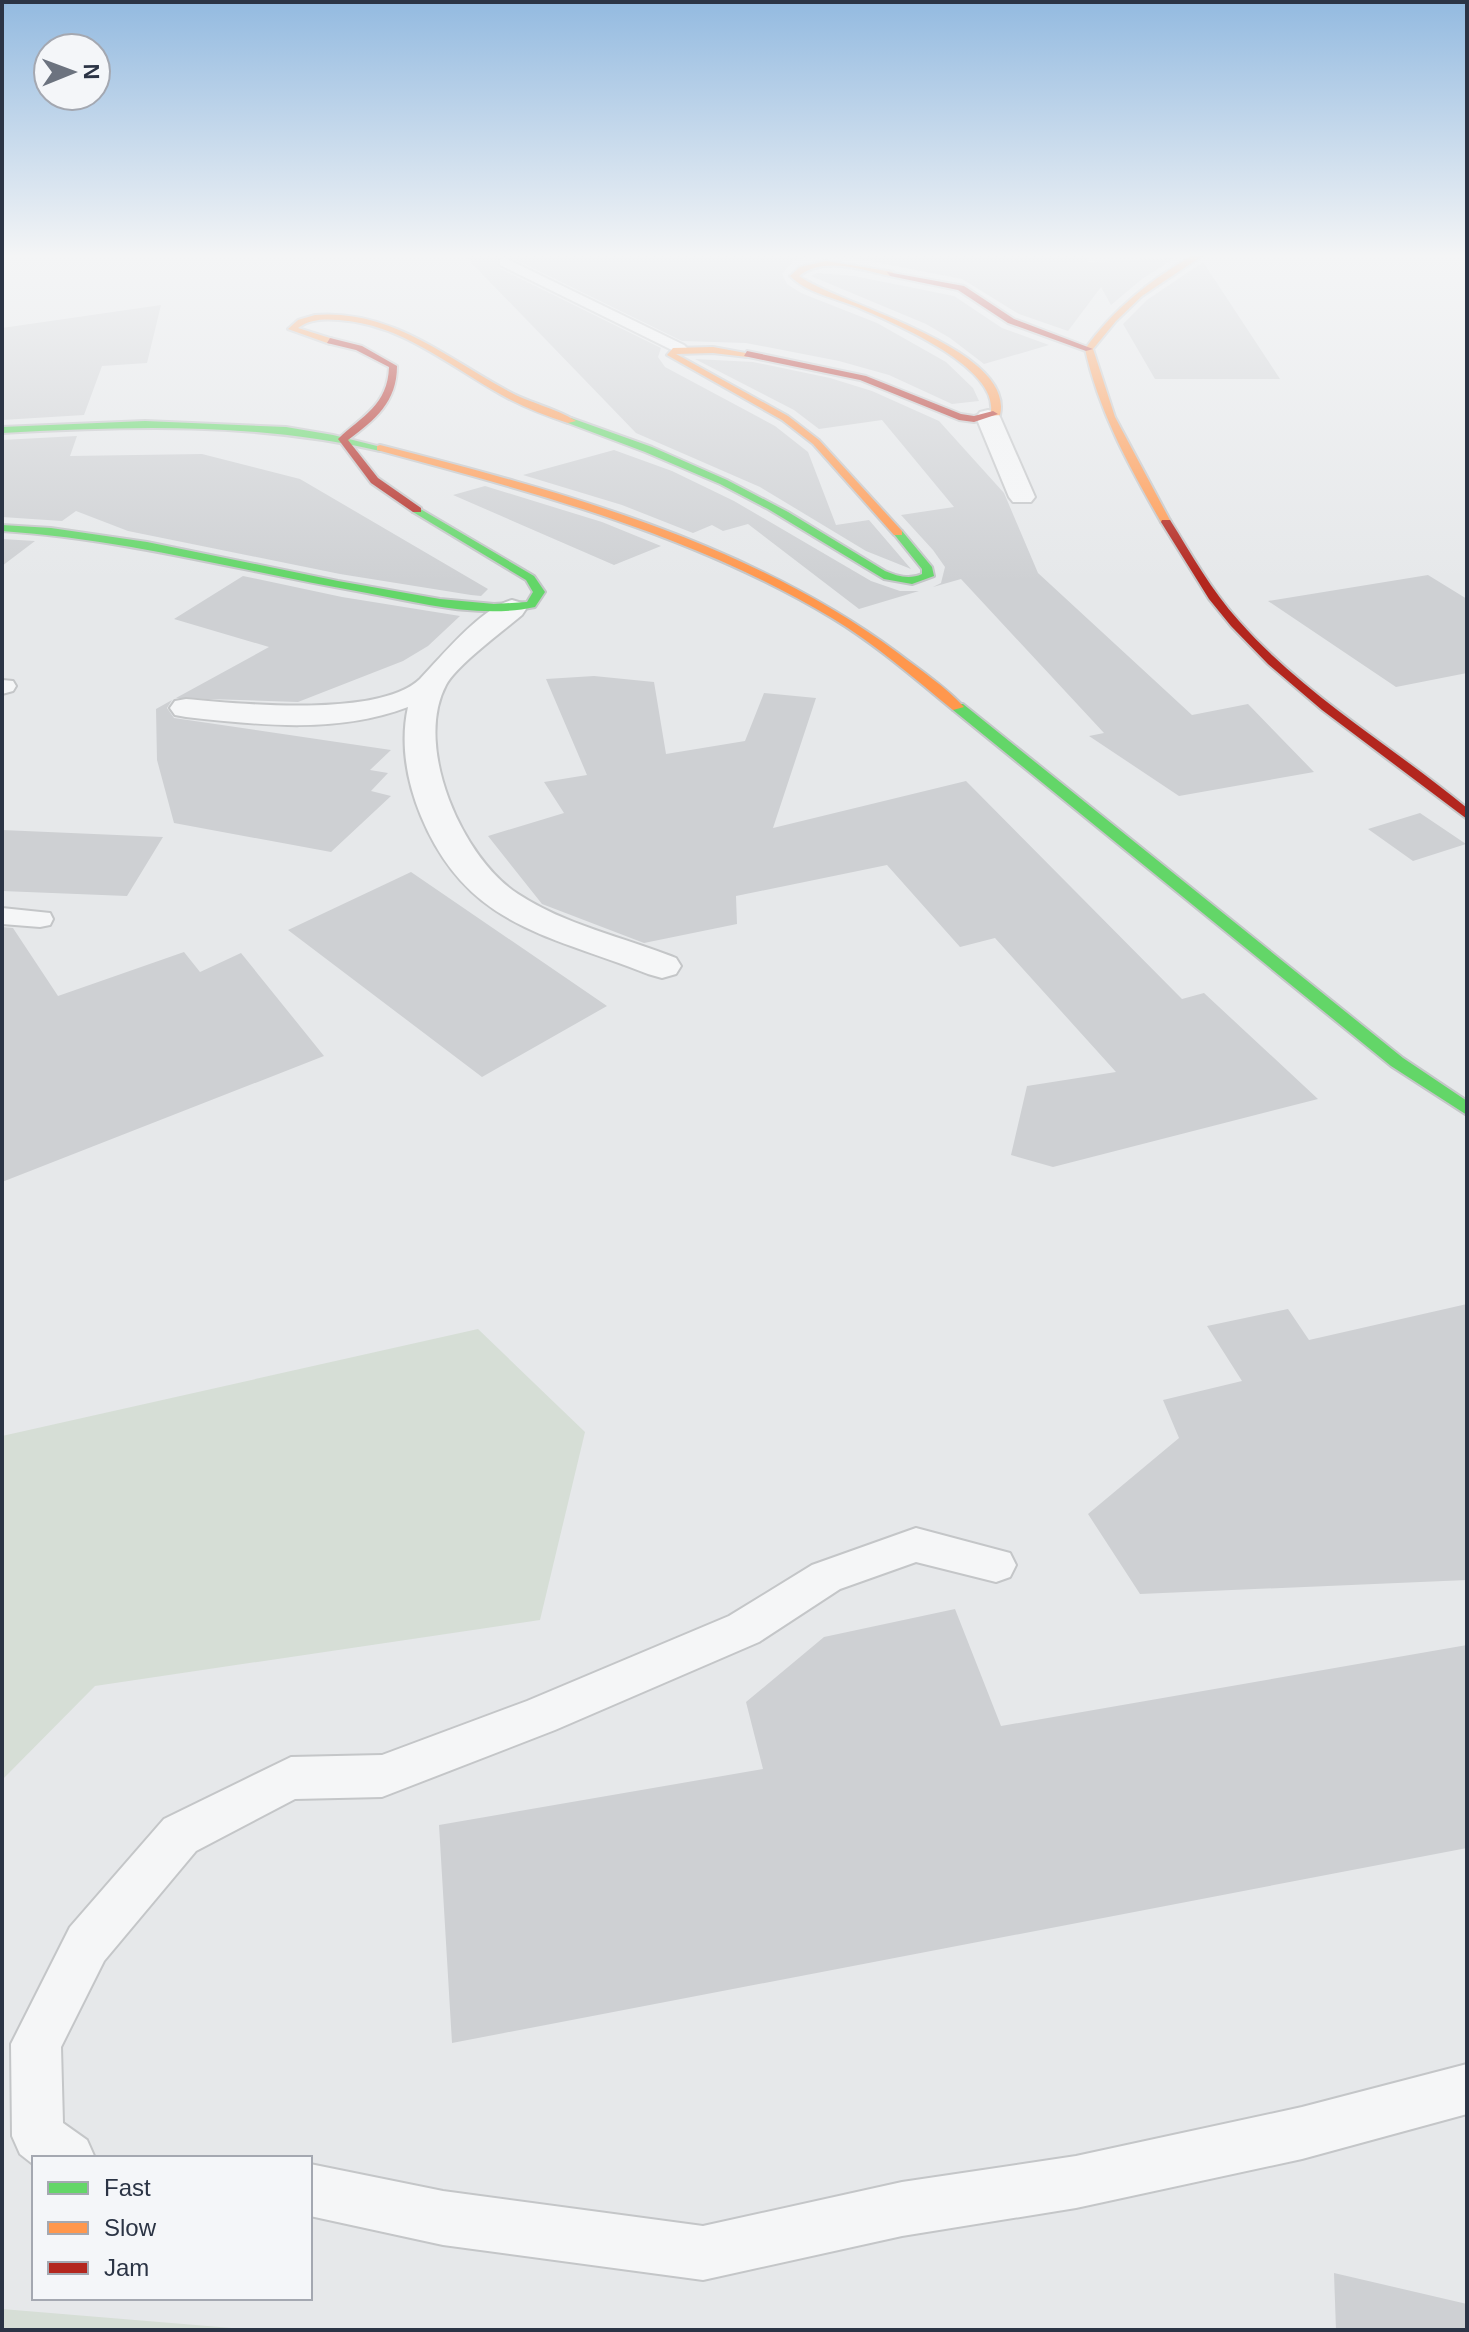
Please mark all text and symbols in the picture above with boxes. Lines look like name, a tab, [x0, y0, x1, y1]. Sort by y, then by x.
north arrow	[32, 32, 112, 112]
text: N	[79, 63, 104, 80]
legend	[32, 2156, 312, 2300]
text: Fast	[104, 2174, 151, 2201]
text: Slow	[104, 2214, 157, 2241]
text: Jam	[104, 2254, 149, 2281]

